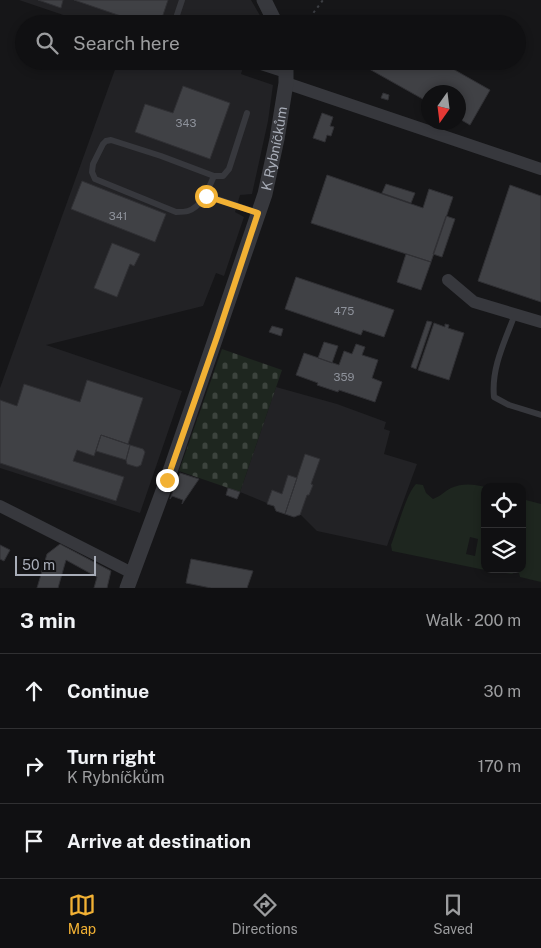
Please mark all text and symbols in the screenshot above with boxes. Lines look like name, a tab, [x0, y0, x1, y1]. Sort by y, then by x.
search box	[15, 15, 526, 70]
icon: search	[33, 29, 61, 57]
text: Search here	[73, 32, 180, 54]
north arrow	[421, 85, 466, 130]
street label: K Rybníčkům	[258, 105, 290, 192]
house number: 343	[176, 117, 196, 129]
route start	[195, 185, 218, 208]
house number: 341	[109, 210, 127, 222]
house number: 475	[334, 305, 354, 317]
house number: 359	[334, 371, 355, 383]
route end	[156, 469, 179, 492]
map controls	[481, 483, 526, 573]
button: locate	[481, 483, 526, 528]
button: layers	[481, 528, 526, 573]
scale bar	[15, 553, 96, 576]
text: 50 m	[22, 557, 55, 573]
text: 3 min	[20, 608, 76, 633]
text: Walk · 200 m	[426, 611, 521, 630]
icon: ahead	[20, 677, 48, 705]
text: Continue	[67, 680, 149, 702]
text: 30 m	[484, 682, 521, 701]
text: Turn right	[67, 746, 156, 768]
icon: right	[20, 752, 48, 780]
text: 170 m	[478, 757, 521, 776]
text: K Rybníčkům	[67, 768, 165, 787]
icon: arrive	[20, 827, 48, 855]
text: Arrive at destination	[67, 830, 251, 852]
tab: Map	[68, 891, 96, 937]
tab: Directions	[232, 891, 298, 937]
tab: Saved	[433, 891, 473, 937]

